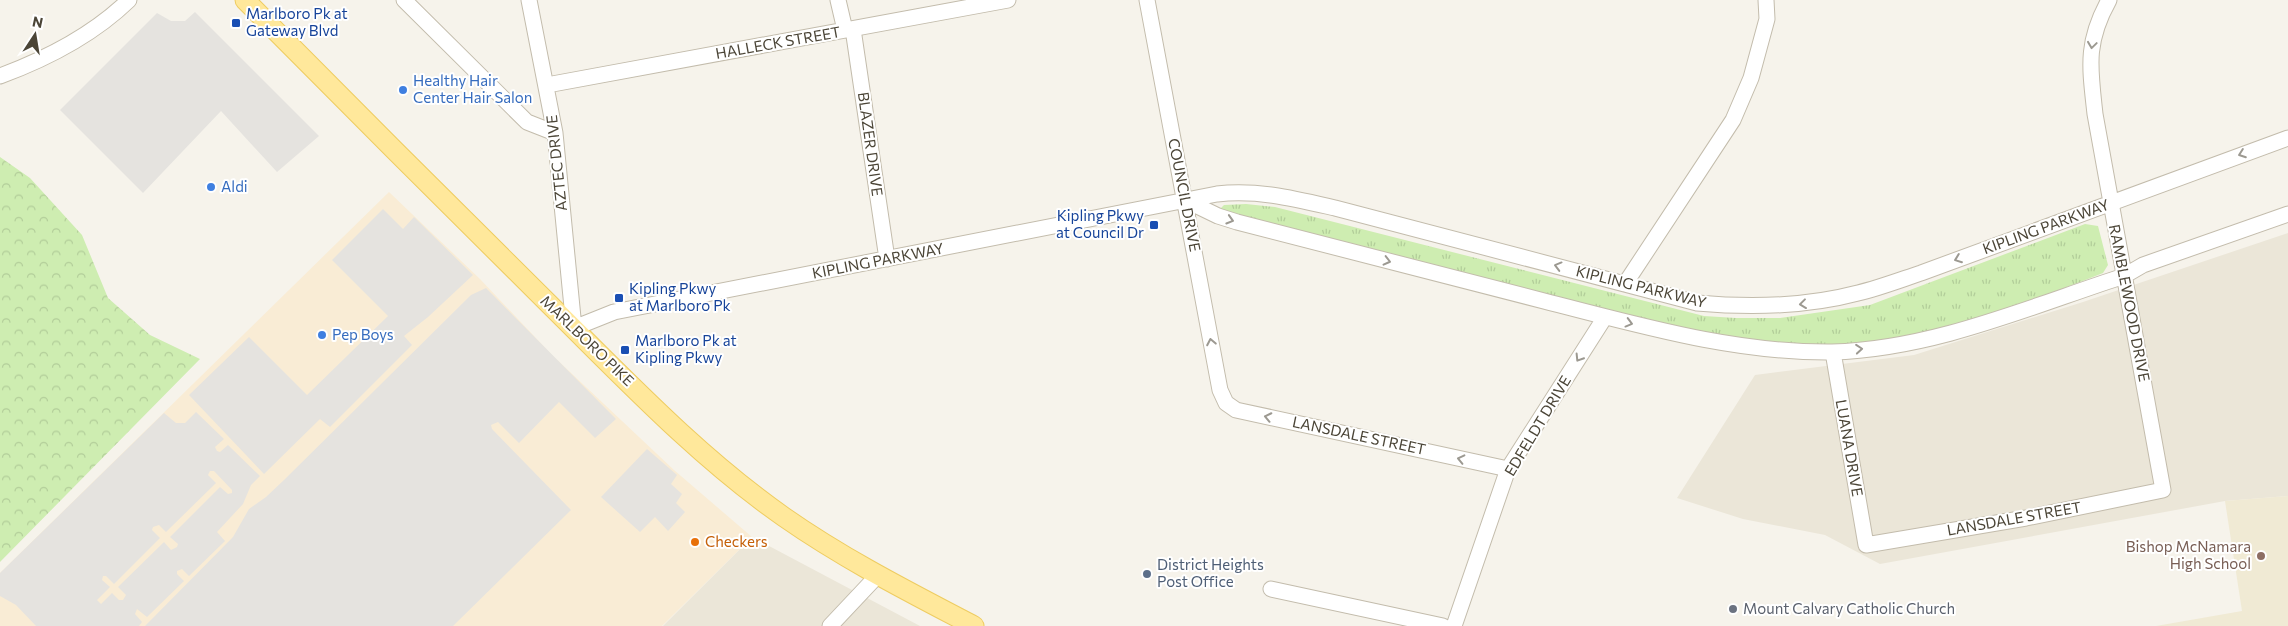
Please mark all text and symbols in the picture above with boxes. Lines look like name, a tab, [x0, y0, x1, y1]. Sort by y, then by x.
place label: Marlboro Pk at Gateway Blvd	[246, 4, 348, 39]
north arrow	[10, 10, 60, 60]
text: N	[31, 12, 45, 31]
marker: Marlboro Pk at Gateway Blvd	[230, 17, 242, 29]
street label: HALLECK STREET	[714, 22, 842, 62]
one-way arrow	[2087, 41, 2098, 49]
place label: Healthy Hair Center Hair Salon	[413, 71, 532, 106]
marker: Healthy Hair Center Hair Salon	[397, 84, 409, 96]
street label: BLAZER DRIVE	[855, 91, 887, 197]
street label: AZTEC DRIVE	[542, 114, 570, 212]
street label: COUNCIL DRIVE	[1165, 137, 1205, 253]
one-way arrow	[2238, 148, 2247, 158]
place label: Aldi	[221, 177, 248, 195]
marker: Aldi	[205, 181, 217, 193]
street label: KIPLING PARKWAY	[1980, 195, 2112, 257]
place label: Kipling Pkwy at Council Dr	[1056, 206, 1144, 241]
one-way arrow	[1225, 214, 1233, 224]
marker: Kipling Pkwy at Council Dr	[1148, 219, 1160, 231]
street label: RAMBLEWOOD DRIVE	[2106, 223, 2154, 383]
street label: KIPLING PARKWAY	[810, 238, 945, 282]
one-way arrow	[1954, 253, 1963, 263]
one-way arrow	[1382, 255, 1390, 265]
one-way arrow	[1553, 261, 1562, 272]
street label: KIPLING PARKWAY	[1574, 261, 1709, 311]
place label: Kipling Pkwy at Marlboro Pk	[629, 279, 731, 314]
street label: MARLBORO PIKE	[537, 291, 638, 389]
marker: Kipling Pkwy at Marlboro Pk	[613, 292, 625, 304]
one-way arrow	[1798, 298, 1806, 309]
one-way arrow	[1625, 317, 1633, 328]
place label: Pep Boys	[332, 325, 394, 343]
marker: Pep Boys	[316, 329, 328, 341]
place label: Marlboro Pk at Kipling Pkwy	[635, 331, 737, 366]
one-way arrow	[1207, 338, 1217, 347]
marker: Marlboro Pk at Kipling Pkwy	[619, 344, 631, 356]
one-way arrow	[1855, 344, 1863, 355]
one-way arrow	[1575, 352, 1585, 361]
street label: EDFELDT DRIVE	[1500, 372, 1574, 479]
street label: LUANA DRIVE	[1833, 398, 1867, 498]
one-way arrow	[1263, 412, 1272, 422]
street label: LANSDALE STREET	[1291, 412, 1428, 458]
one-way arrow	[1456, 454, 1465, 465]
street label: LANSDALE STREET	[1945, 497, 2083, 539]
place label: Checkers	[705, 532, 768, 550]
marker: Checkers	[689, 536, 701, 548]
place label: Bishop McNamara High School	[2126, 537, 2251, 572]
marker: Bishop McNamara High School	[2255, 550, 2267, 562]
place label: District Heights Post Office	[1157, 555, 1264, 590]
marker: District Heights Post Office	[1141, 568, 1153, 580]
place label: Mount Calvary Catholic Church	[1743, 599, 1955, 617]
marker: Mount Calvary Catholic Church	[1727, 603, 1739, 615]

